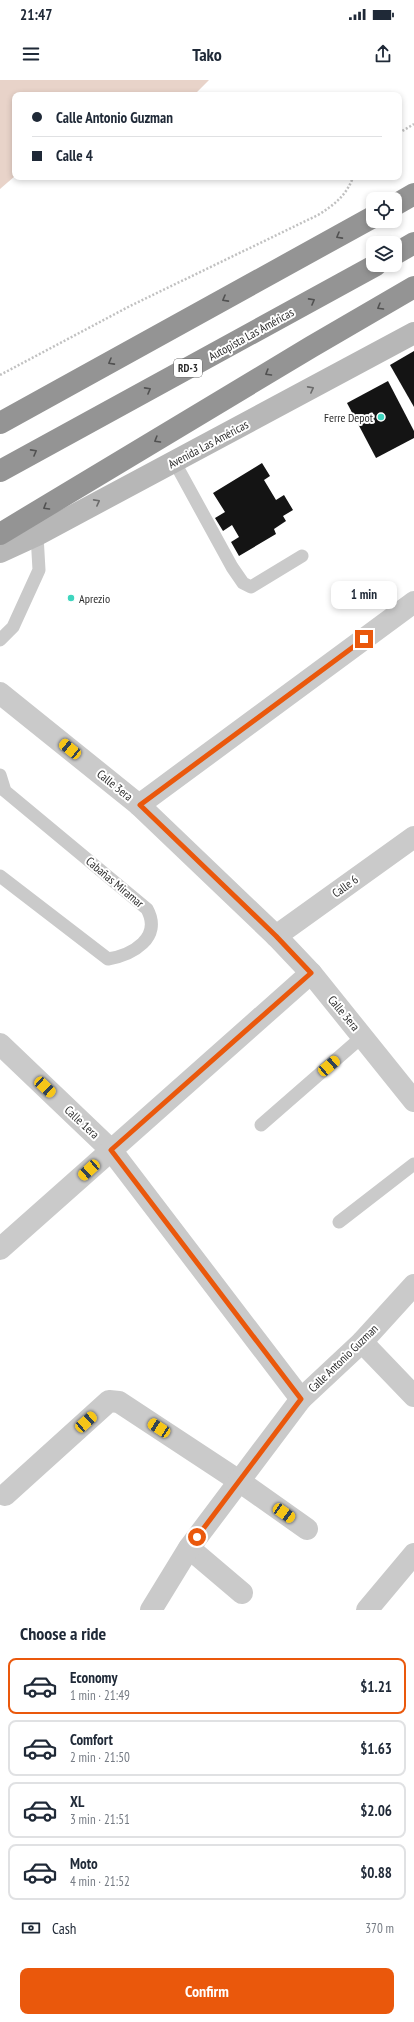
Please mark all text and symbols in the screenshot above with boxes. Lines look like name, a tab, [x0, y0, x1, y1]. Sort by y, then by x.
text: 21:47	[20, 5, 52, 24]
icon: menu	[20, 43, 42, 65]
text: Tako	[192, 43, 222, 66]
icon: share	[372, 43, 394, 65]
text: Calle Antonio Guzman	[56, 108, 173, 127]
text: Calle 4	[56, 146, 93, 165]
map controls	[366, 192, 402, 272]
button: locate	[366, 192, 402, 228]
one-way arrow	[336, 232, 343, 239]
button: layers	[366, 236, 402, 272]
one-way arrow	[222, 295, 229, 302]
one-way arrow	[307, 298, 315, 305]
one-way arrow	[377, 302, 384, 309]
street label: Autopista Las Américas	[206, 304, 296, 364]
one-way arrow	[108, 357, 115, 365]
road number: RD-3	[174, 359, 202, 377]
one-way arrow	[265, 368, 272, 375]
one-way arrow	[306, 386, 314, 393]
one-way arrow	[144, 387, 151, 394]
place label: Ferre Depot	[324, 410, 374, 425]
marker: Ferre Depot	[376, 412, 386, 422]
street label: Avenida Las Américas	[165, 417, 251, 471]
one-way arrow	[154, 435, 161, 443]
one-way arrow	[30, 449, 37, 457]
one-way arrow	[93, 500, 100, 507]
one-way arrow	[43, 502, 50, 510]
callout: 1 min	[331, 581, 397, 609]
text: 1 min	[351, 586, 377, 603]
place label: Aprezio	[79, 591, 110, 606]
marker: Aprezio	[66, 593, 76, 603]
route end	[355, 630, 373, 648]
car	[57, 737, 83, 761]
street label: Calle 3era	[94, 766, 136, 804]
street label: Cabañas Miramar	[83, 853, 148, 911]
street label: Calle 6	[329, 872, 361, 900]
street label: Calle 3era	[325, 992, 363, 1034]
car	[316, 1054, 342, 1078]
car	[32, 1074, 58, 1100]
street label: Calle 1era	[62, 1102, 102, 1142]
car	[76, 1158, 102, 1182]
street label: Calle Antonio Guzman	[305, 1321, 381, 1395]
car	[73, 1410, 99, 1434]
car	[146, 1416, 172, 1440]
car	[271, 1501, 297, 1525]
route start	[188, 1528, 206, 1546]
text: Choose a ride	[20, 1622, 106, 1645]
icon: car	[22, 1668, 58, 1704]
text: Economy	[70, 1668, 118, 1687]
text: $1.21	[360, 1677, 392, 1696]
text: 1 min · 21:49	[70, 1687, 130, 1704]
icon: car	[22, 1730, 58, 1766]
text: Comfort	[70, 1730, 113, 1749]
text: $1.63	[360, 1739, 392, 1758]
text: 2 min · 21:50	[70, 1749, 130, 1766]
icon: car	[22, 1792, 58, 1828]
text: XL	[70, 1792, 84, 1811]
text: $2.06	[360, 1801, 392, 1820]
text: 3 min · 21:51	[70, 1811, 130, 1828]
icon: car	[22, 1854, 58, 1890]
text: Moto	[70, 1854, 98, 1873]
text: $0.88	[360, 1863, 392, 1882]
text: 4 min · 21:52	[70, 1873, 130, 1890]
icon: cash	[20, 1917, 42, 1939]
text: Cash	[52, 1919, 76, 1938]
text: 370 m	[365, 1920, 394, 1937]
button: Confirm	[20, 1968, 394, 2014]

